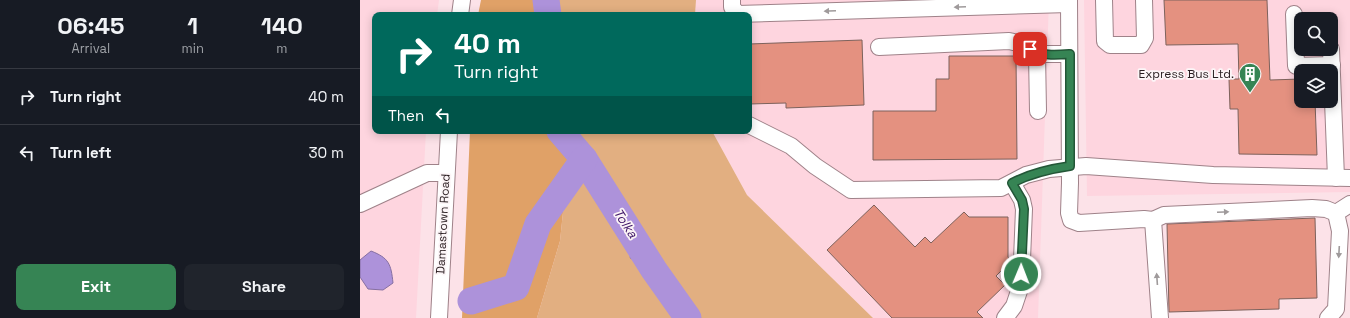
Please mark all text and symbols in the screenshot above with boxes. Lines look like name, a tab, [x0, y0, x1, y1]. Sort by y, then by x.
one-way arrow	[953, 4, 966, 10]
one-way arrow	[823, 8, 836, 14]
text: 06:45	[57, 10, 124, 41]
text: 1	[187, 10, 198, 41]
text: 140	[261, 10, 303, 41]
map controls	[1294, 12, 1338, 108]
button: search	[1294, 12, 1338, 56]
text: 40 m	[454, 25, 521, 61]
icon: right	[388, 28, 440, 80]
pin	[1013, 32, 1047, 66]
icon: arrive	[1019, 38, 1041, 60]
text: Arrival	[71, 40, 110, 57]
text: min	[182, 40, 204, 57]
text: m	[276, 40, 288, 57]
text: Turn right	[454, 60, 538, 83]
building icon: Express Bus Ltd.	[1237, 61, 1263, 94]
button: layers	[1294, 64, 1338, 108]
place label: Express Bus Ltd.	[1138, 66, 1234, 82]
icon: right	[16, 86, 38, 108]
text: Turn right	[50, 87, 121, 106]
text: 40 m	[308, 87, 344, 106]
icon: left	[432, 104, 454, 126]
text: Then	[388, 106, 424, 125]
icon: left	[16, 142, 38, 164]
text: Turn left	[50, 143, 112, 162]
text: 30 m	[309, 143, 344, 162]
street label: Damastown Road	[432, 173, 454, 275]
water label: Tolka	[610, 205, 642, 242]
one-way arrow	[1217, 209, 1229, 216]
one-way arrow	[1336, 246, 1342, 259]
position arrow	[1000, 253, 1042, 295]
button: Exit	[16, 264, 176, 310]
button: Share	[184, 264, 344, 310]
one-way arrow	[1154, 273, 1161, 285]

